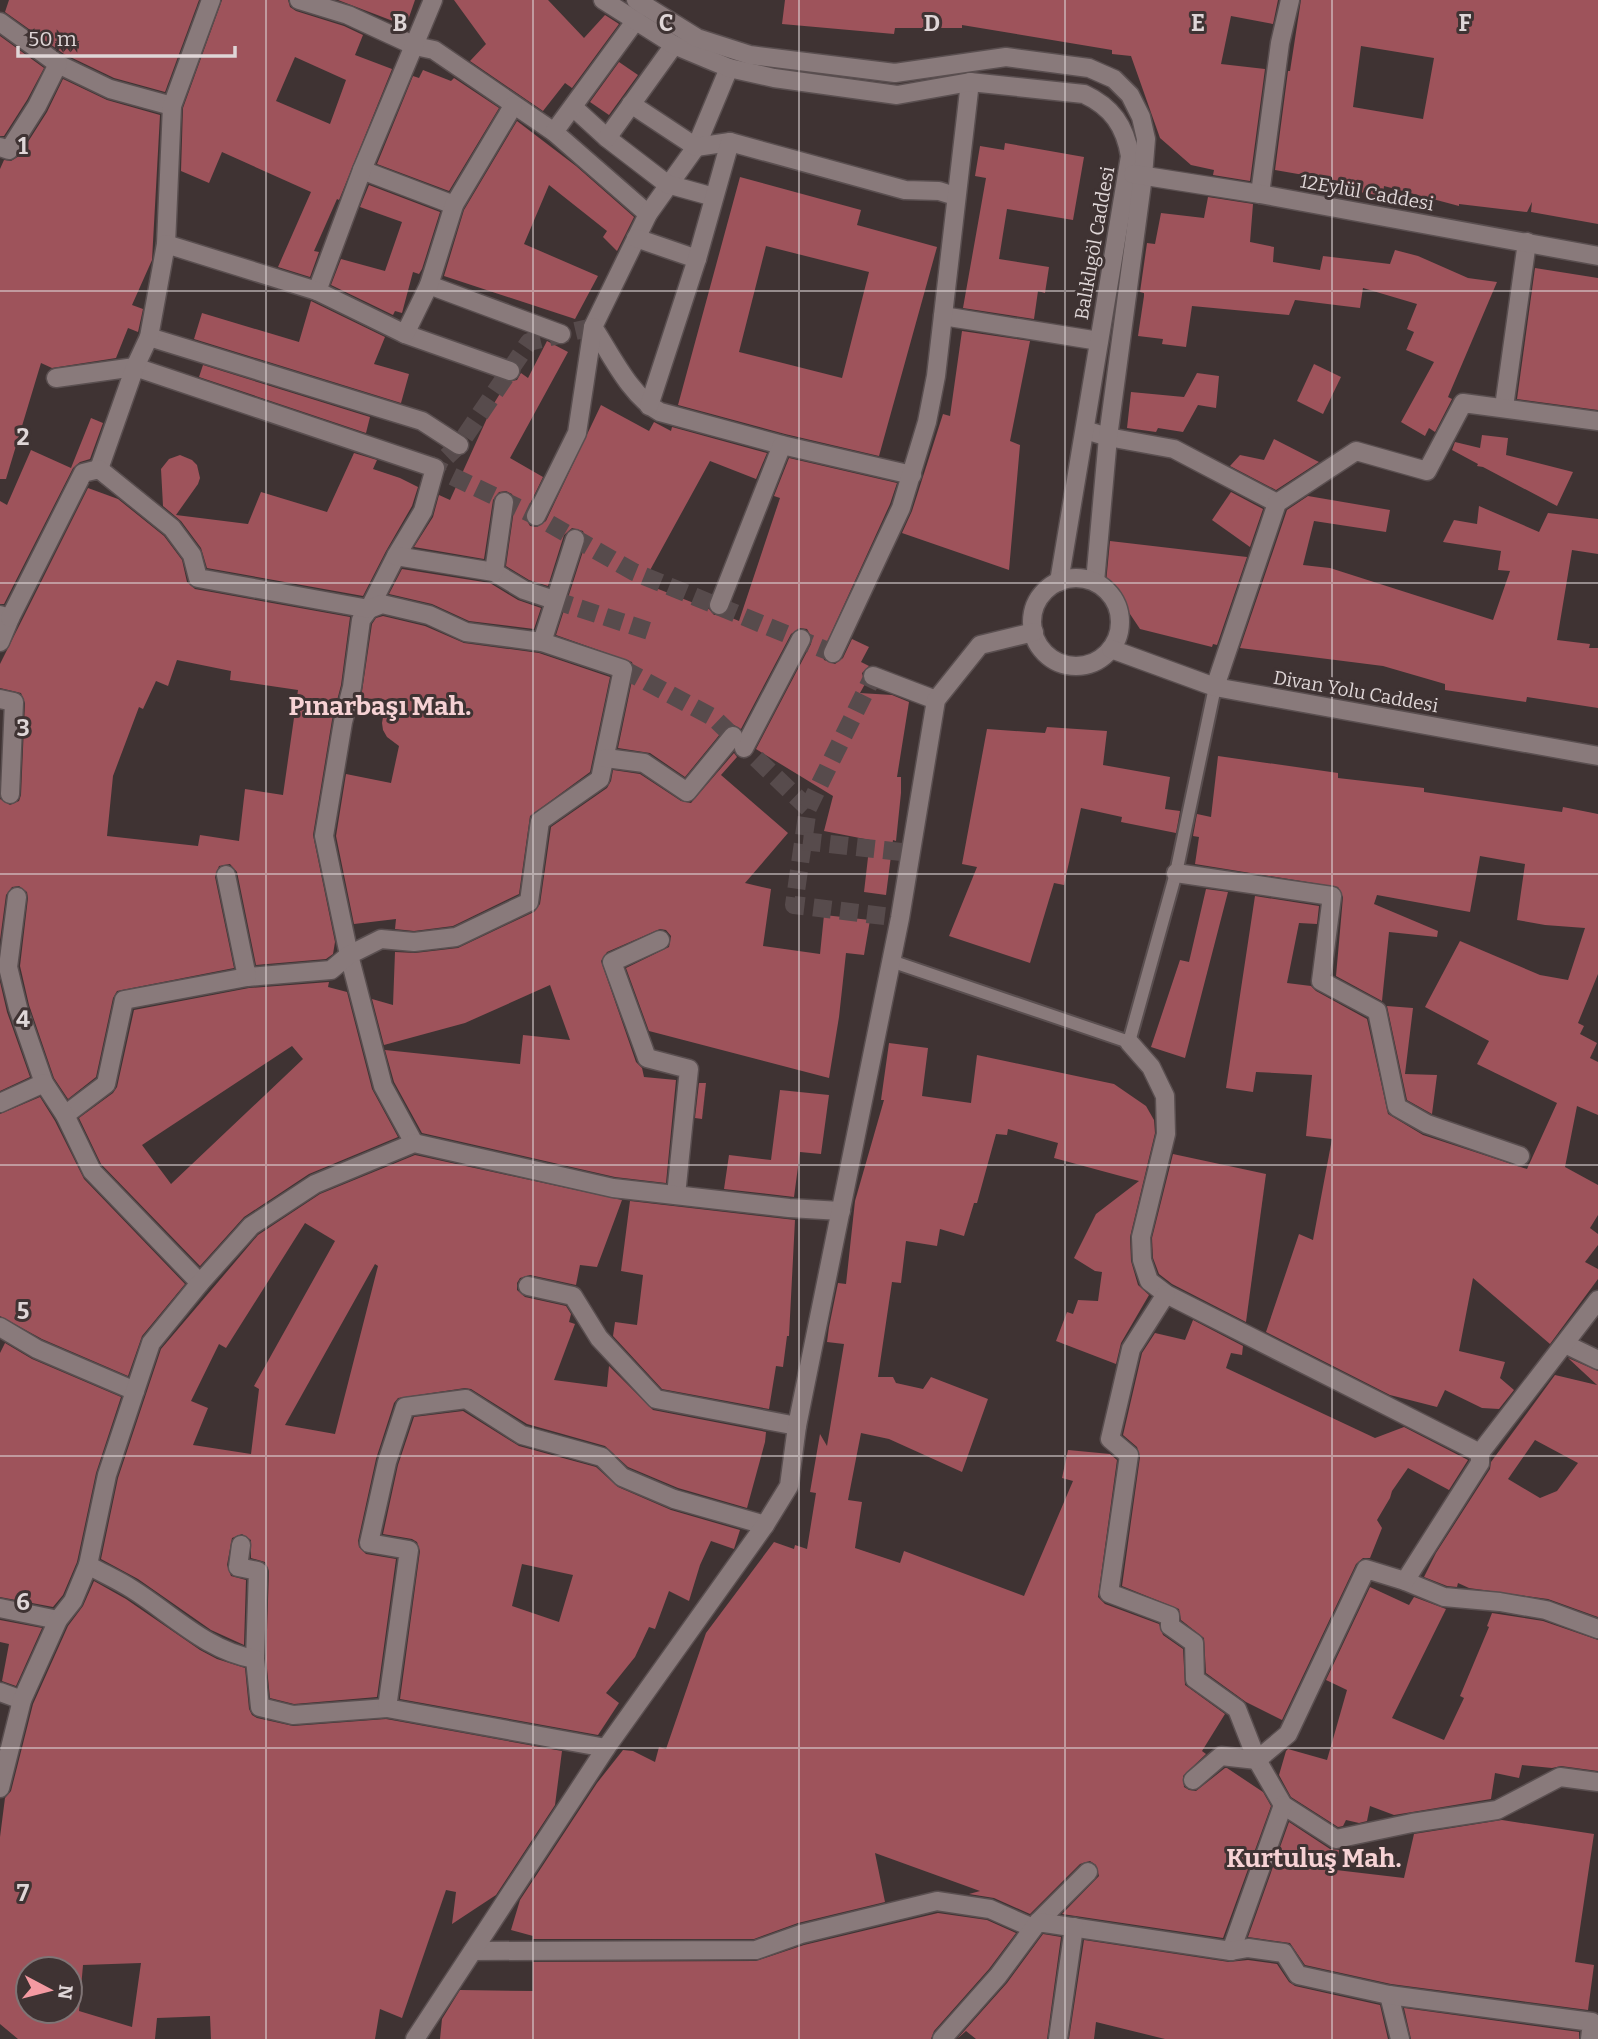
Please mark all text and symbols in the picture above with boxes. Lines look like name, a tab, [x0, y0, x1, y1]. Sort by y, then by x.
text: B	[393, 9, 407, 37]
text: C	[659, 9, 673, 37]
text: D	[924, 9, 940, 37]
text: E	[1191, 9, 1205, 37]
text: F	[1459, 9, 1472, 37]
scale bar	[18, 14, 234, 58]
text: 50 m	[28, 26, 77, 52]
text: 1	[18, 132, 28, 160]
street label: Balıklıgöl Caddesi	[1070, 164, 1119, 322]
street label: 12Eylül Caddesi	[1298, 169, 1436, 216]
text: 2	[17, 423, 30, 451]
street label: Divan Yolu Caddesi	[1272, 666, 1441, 717]
district label: Pınarbaşı Mah.	[289, 691, 471, 722]
text: 3	[16, 714, 30, 742]
text: 4	[16, 1005, 30, 1033]
text: 5	[17, 1297, 29, 1325]
text: 6	[16, 1588, 30, 1616]
district label: Kurtuluş Mah.	[1226, 1843, 1402, 1874]
text: 7	[17, 1879, 30, 1907]
north arrow	[14, 1955, 84, 2025]
text: N	[53, 1983, 78, 2001]

